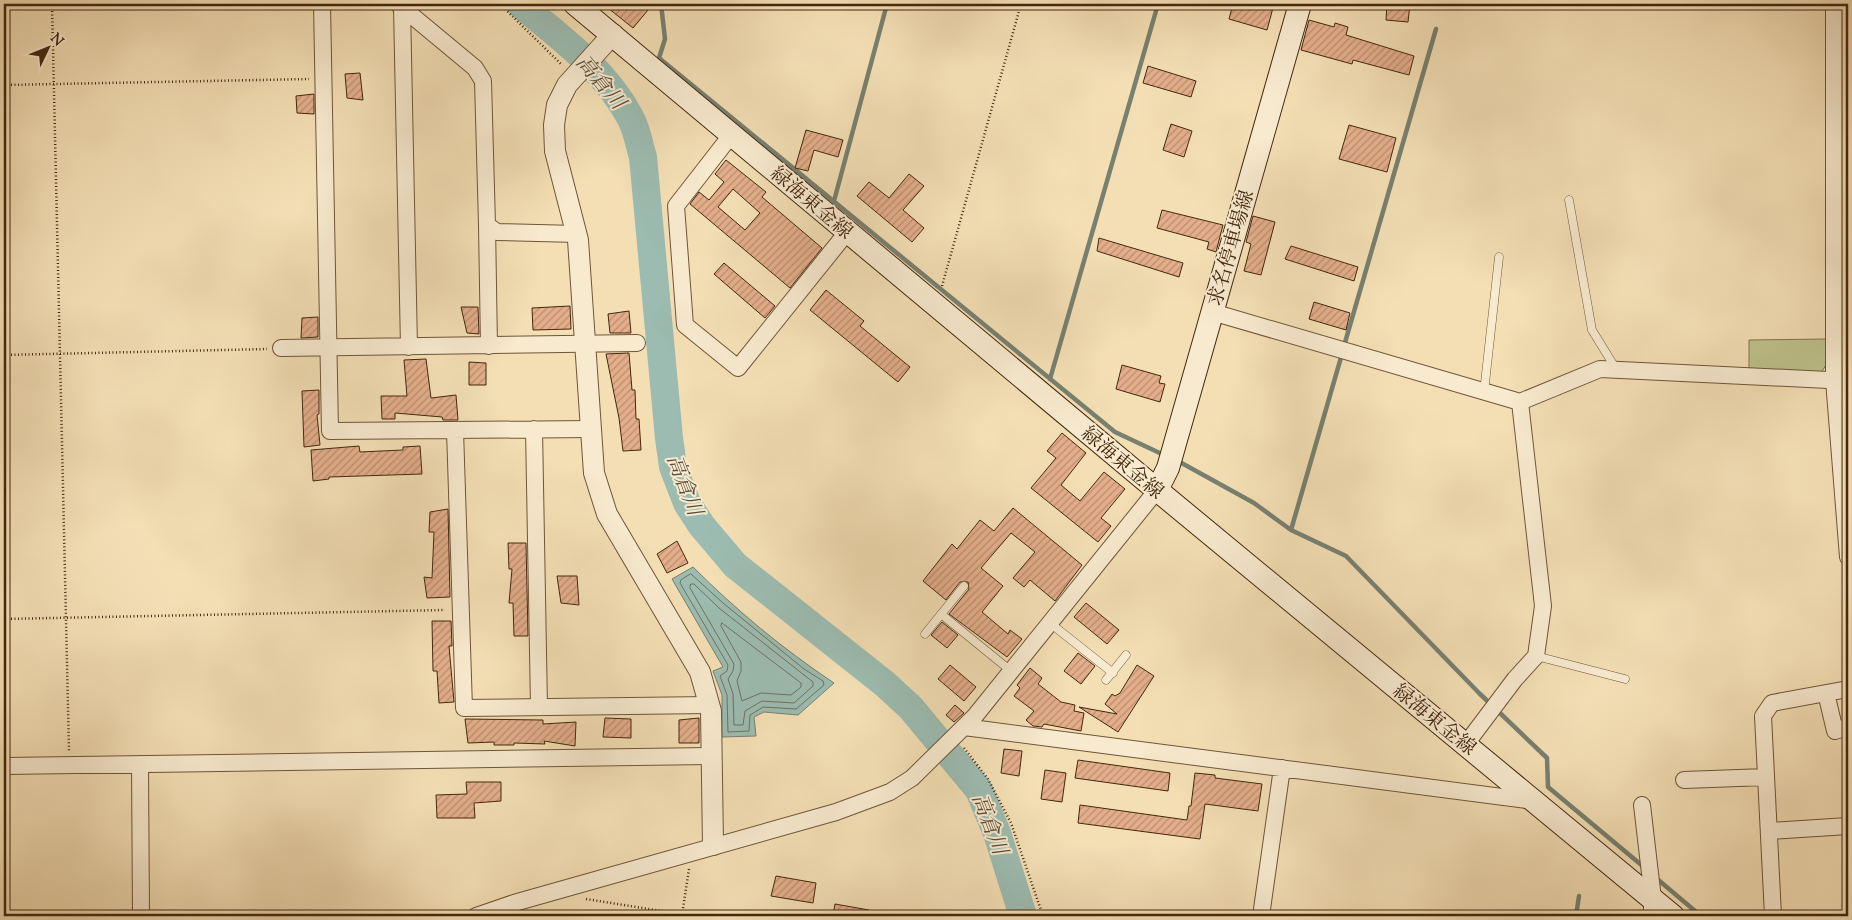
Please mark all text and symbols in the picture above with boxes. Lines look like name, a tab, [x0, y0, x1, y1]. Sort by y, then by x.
north arrow	[22, 22, 72, 72]
text: N	[45, 30, 67, 51]
water label: 高倉川	[568, 50, 632, 119]
street label: 緑海東金線	[763, 161, 858, 247]
street label: 求名停車場線	[1202, 187, 1263, 310]
street label: 緑海東金線	[1074, 421, 1169, 507]
water label: 高倉川	[658, 451, 709, 522]
street label: 緑海東金線	[1385, 678, 1481, 764]
water label: 高倉川	[963, 790, 1014, 861]

